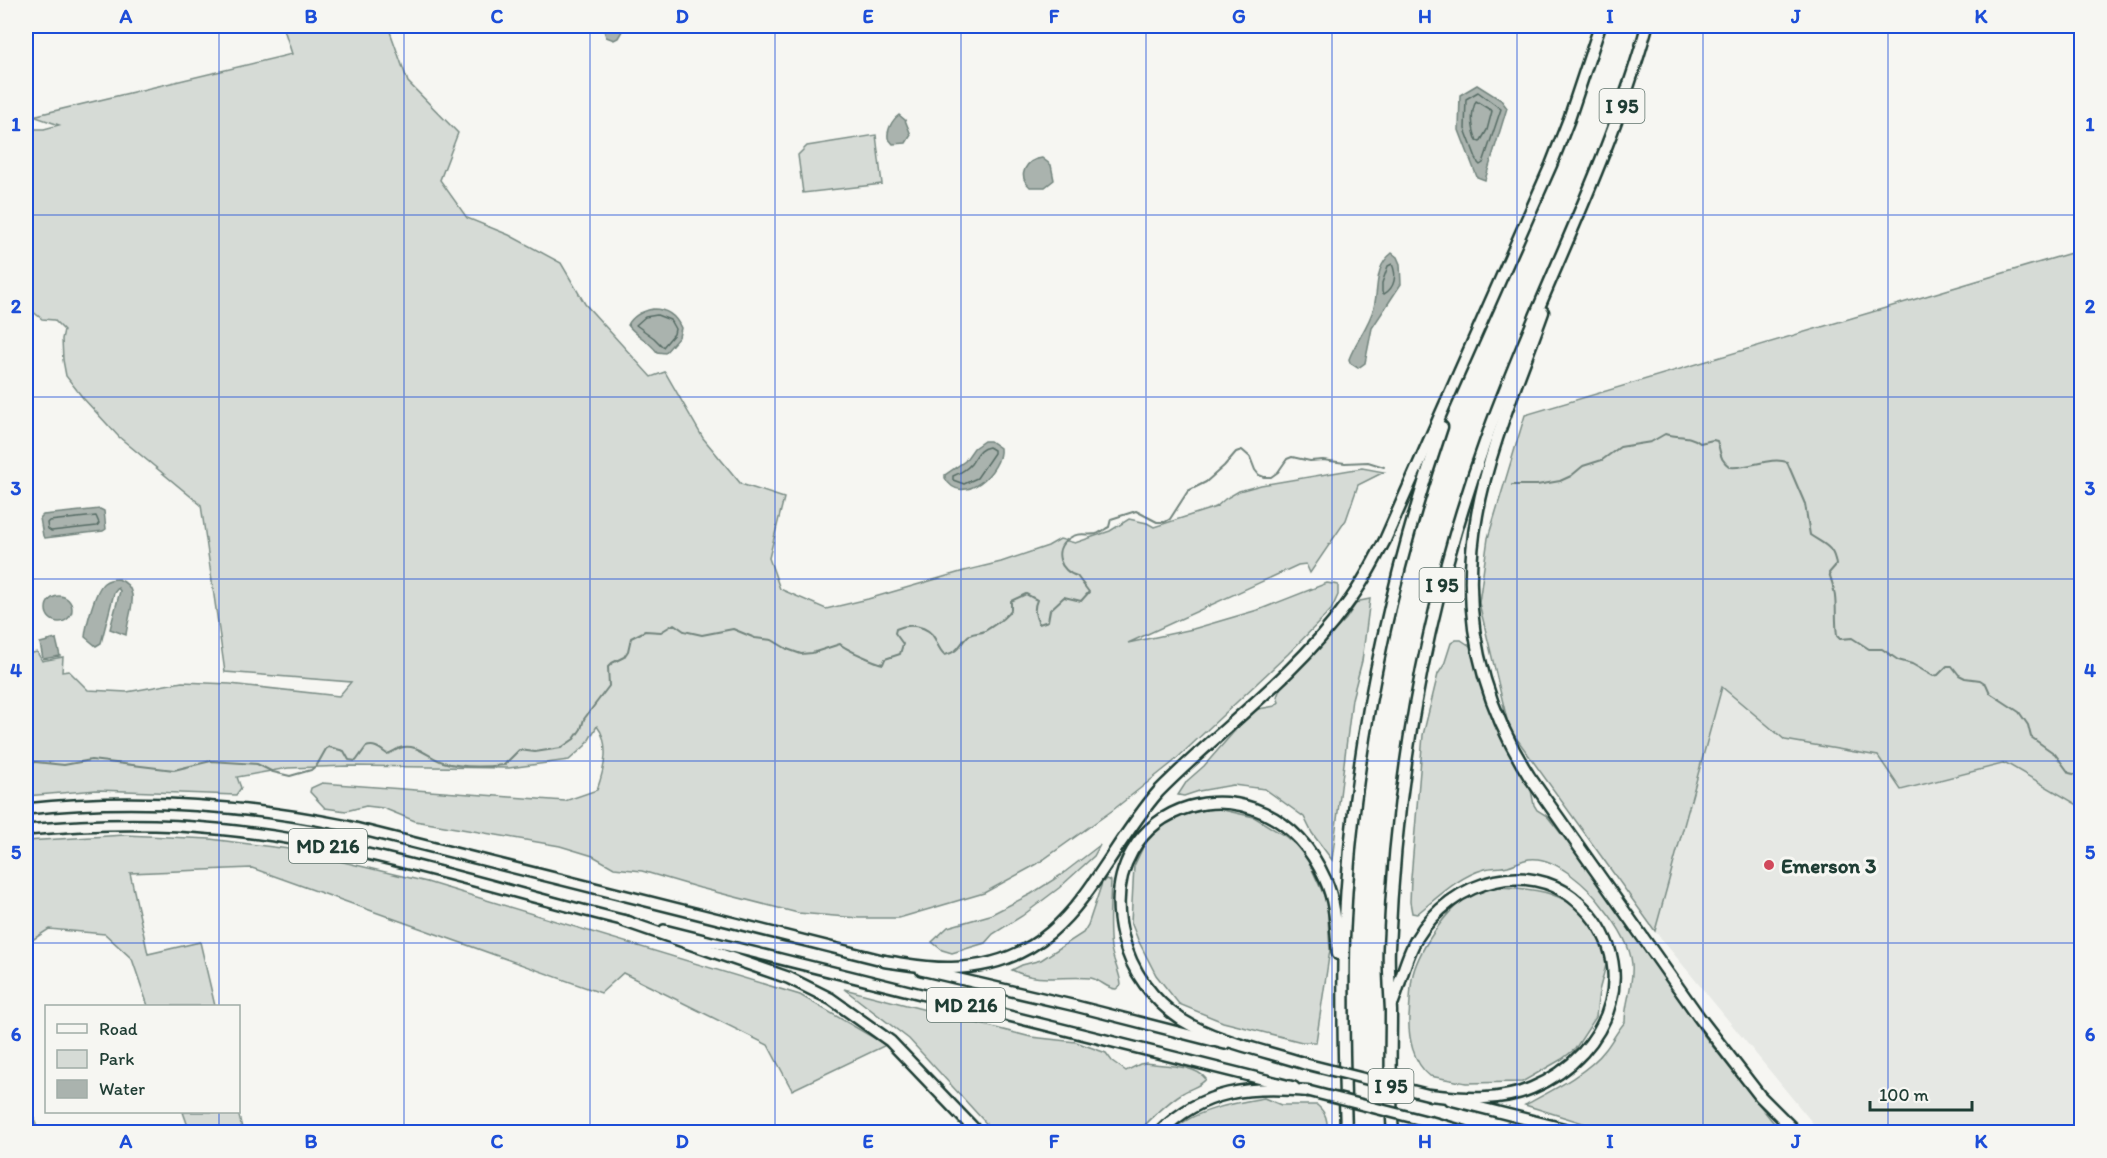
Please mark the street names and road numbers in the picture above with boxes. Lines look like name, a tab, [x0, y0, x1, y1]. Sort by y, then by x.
road number: I 95	[1600, 89, 1644, 123]
road number: I 95	[1420, 568, 1464, 602]
road number: MD 216	[289, 829, 367, 863]
road number: MD 216	[927, 988, 1005, 1022]
road number: I 95	[1368, 1069, 1414, 1103]

